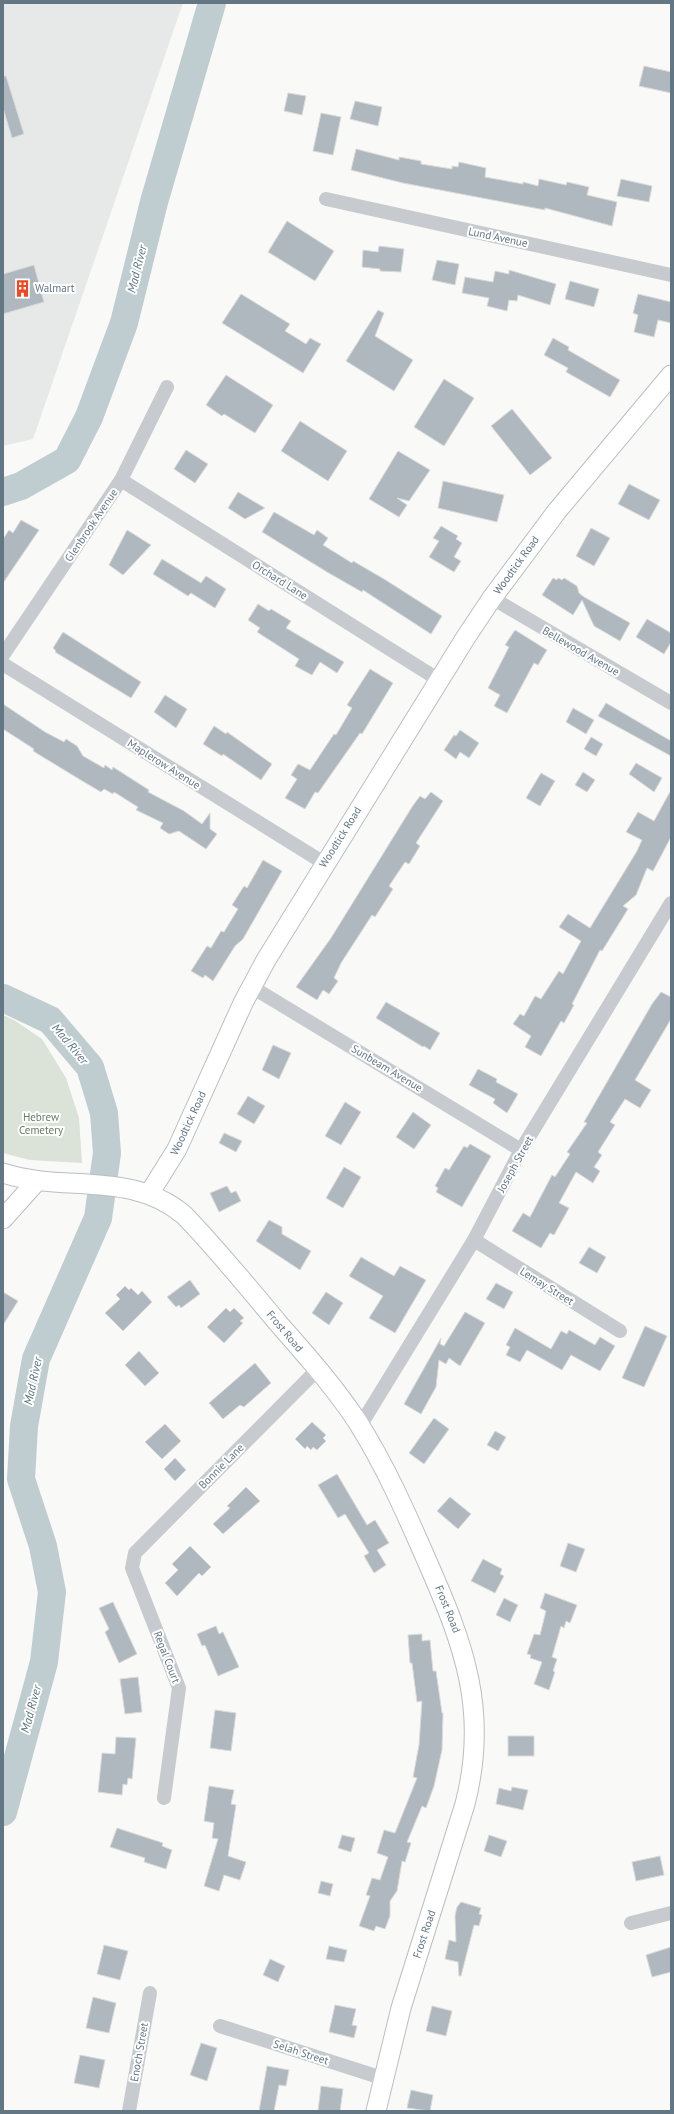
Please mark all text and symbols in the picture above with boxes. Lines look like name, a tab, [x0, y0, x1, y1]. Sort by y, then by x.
street label: Lund Avenue	[467, 224, 529, 250]
water label: Mad River	[123, 242, 150, 294]
building icon: Walmart	[12, 278, 32, 298]
place label: Walmart	[35, 281, 75, 295]
street label: Glenbrook Avenue	[61, 486, 121, 564]
street label: Woodtick Road	[490, 533, 542, 597]
street label: Orchard Lane	[250, 557, 311, 603]
street label: Bellewood Avenue	[540, 623, 622, 679]
street label: Maplerow Avenue	[125, 736, 203, 792]
street label: Woodtick Road	[316, 804, 364, 870]
water label: Mad River	[49, 1020, 92, 1068]
street label: Sunbeam Avenue	[349, 1041, 426, 1095]
street label: Woodtick Road	[167, 1089, 209, 1157]
park label: Hebrew Cemetery	[19, 1110, 64, 1137]
street label: Joseph Street	[493, 1133, 536, 1196]
street label: Lemay Street	[518, 1264, 577, 1308]
street label: Frost Road	[264, 1307, 306, 1355]
water label: Mad River	[20, 1355, 45, 1406]
street label: Bonnie Lane	[195, 1440, 247, 1492]
street label: Frost Road	[432, 1583, 464, 1635]
street label: Regal Court	[151, 1629, 183, 1685]
water label: Mad River	[17, 1682, 44, 1734]
street label: Frost Road	[410, 1908, 438, 1960]
street label: Enoch Street	[127, 2021, 151, 2083]
street label: Selah Street	[272, 2037, 331, 2068]

